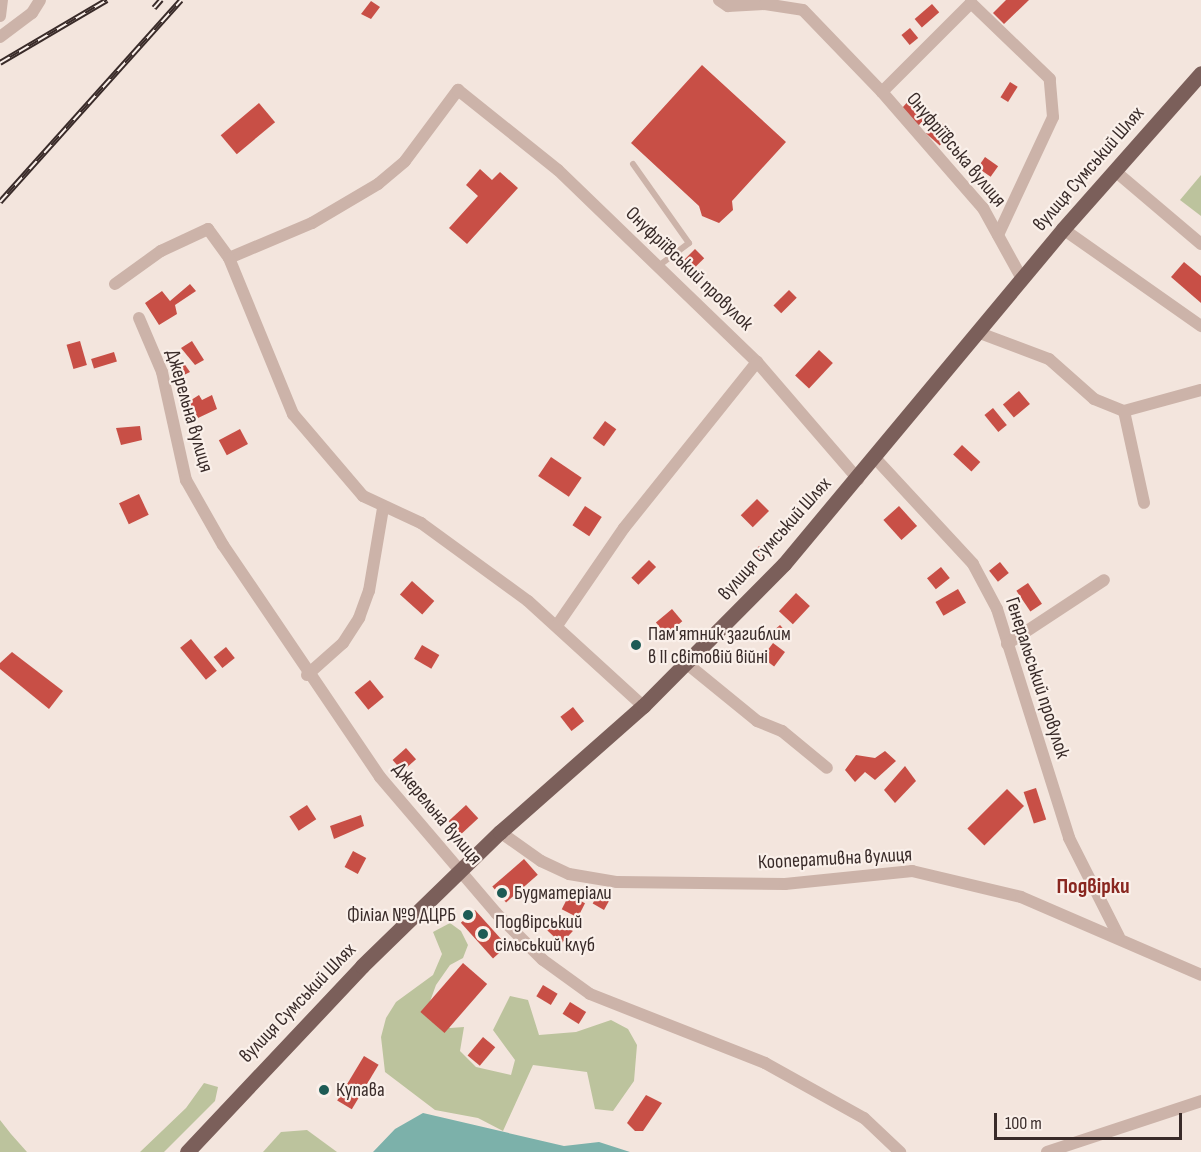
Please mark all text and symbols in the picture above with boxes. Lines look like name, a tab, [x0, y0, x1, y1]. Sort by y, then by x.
street label: Онуфріївська вулиця	[901, 88, 1011, 212]
street label: вулиця Сумський Шлях	[1028, 102, 1150, 236]
street label: Онуфріївський провулок	[620, 202, 758, 336]
street label: Джерельна вулиця	[160, 347, 218, 475]
street label: вулиця Сумський Шлях	[713, 473, 837, 605]
street label: Генеральський провулок	[1000, 594, 1074, 762]
place label: Пам'ятник загиблим в II світовій війні	[648, 622, 791, 669]
marker: Пам'ятник загиблим в II світовій війні	[629, 638, 643, 652]
street label: Джерельна вулиця	[387, 758, 487, 870]
street label: Кооперативна вулиця	[757, 843, 913, 875]
district label: Подвірки	[1056, 874, 1130, 900]
place label: Будматеріали	[514, 881, 612, 905]
marker: Будматеріали	[495, 886, 509, 900]
place label: Філіал №9 ДЦРБ	[347, 903, 456, 927]
marker: Філіал №9 ДЦРБ	[461, 908, 475, 922]
place label: Подвірський сільський клуб	[495, 910, 595, 957]
marker: Подвірський сільський клуб	[476, 927, 490, 941]
street label: вулиця Сумський Шлях	[235, 938, 361, 1068]
place label: Купава	[336, 1078, 385, 1102]
marker: Купава	[317, 1083, 331, 1097]
scale bar	[997, 1101, 1184, 1139]
text: 100 m	[1005, 1113, 1042, 1134]

